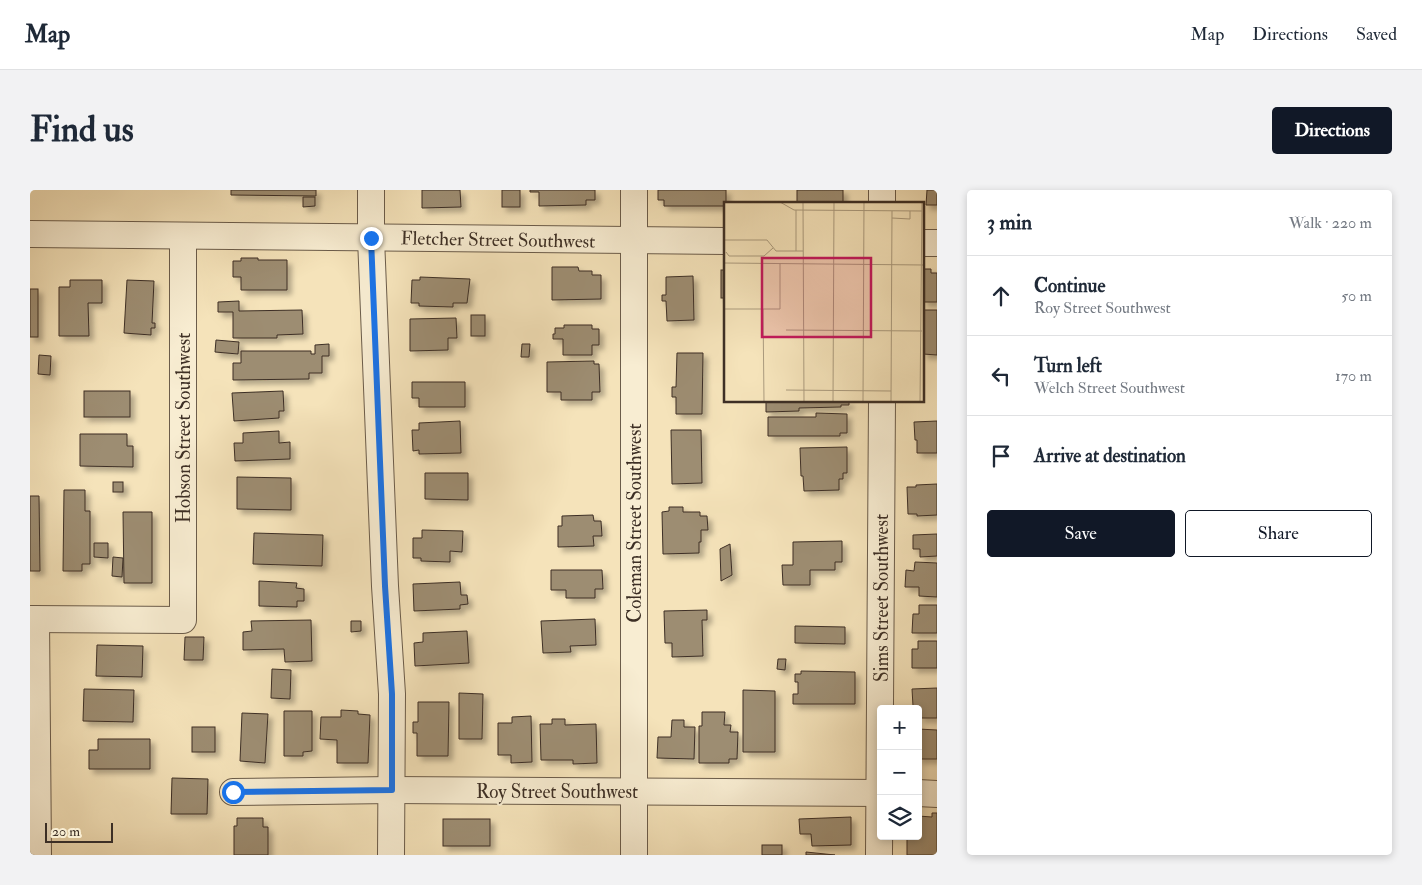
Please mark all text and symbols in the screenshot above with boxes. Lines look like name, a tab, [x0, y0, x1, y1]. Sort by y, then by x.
text: Map	[25, 19, 70, 50]
text: Map	[1191, 23, 1224, 46]
text: Directions	[1252, 23, 1328, 46]
text: Saved	[1356, 23, 1397, 46]
button: Directions	[1272, 107, 1392, 154]
text: Find us	[30, 108, 134, 152]
inset map	[724, 202, 924, 402]
text: 3 min	[987, 209, 1032, 236]
text: Walk · 220 m	[1289, 213, 1372, 233]
street label: Fletcher Street Southwest	[400, 226, 596, 254]
route end	[360, 227, 383, 250]
text: Continue	[1034, 274, 1105, 298]
icon: ahead	[987, 282, 1015, 310]
text: 50 m	[1341, 286, 1372, 306]
text: Roy Street Southwest	[1034, 298, 1171, 318]
street label: Hobson Street Southwest	[172, 333, 196, 523]
text: Turn left	[1034, 354, 1102, 378]
icon: left	[987, 362, 1015, 390]
text: 170 m	[1335, 366, 1372, 386]
text: Welch Street Southwest	[1034, 378, 1185, 398]
street label: Coleman Street Southwest	[623, 423, 647, 623]
icon: arrive	[987, 442, 1015, 470]
text: Arrive at destination	[1034, 444, 1186, 468]
button: Save	[987, 510, 1175, 557]
button: Share	[1185, 510, 1372, 557]
street label: Sims Street Southwest	[870, 514, 894, 682]
map controls	[877, 705, 922, 840]
button: +	[877, 705, 922, 750]
button: −	[877, 750, 922, 795]
street label: Roy Street Southwest	[476, 780, 638, 804]
route start	[222, 781, 245, 804]
button: layers	[877, 795, 922, 840]
scale bar	[45, 820, 112, 843]
text: 20 m	[52, 823, 80, 840]

